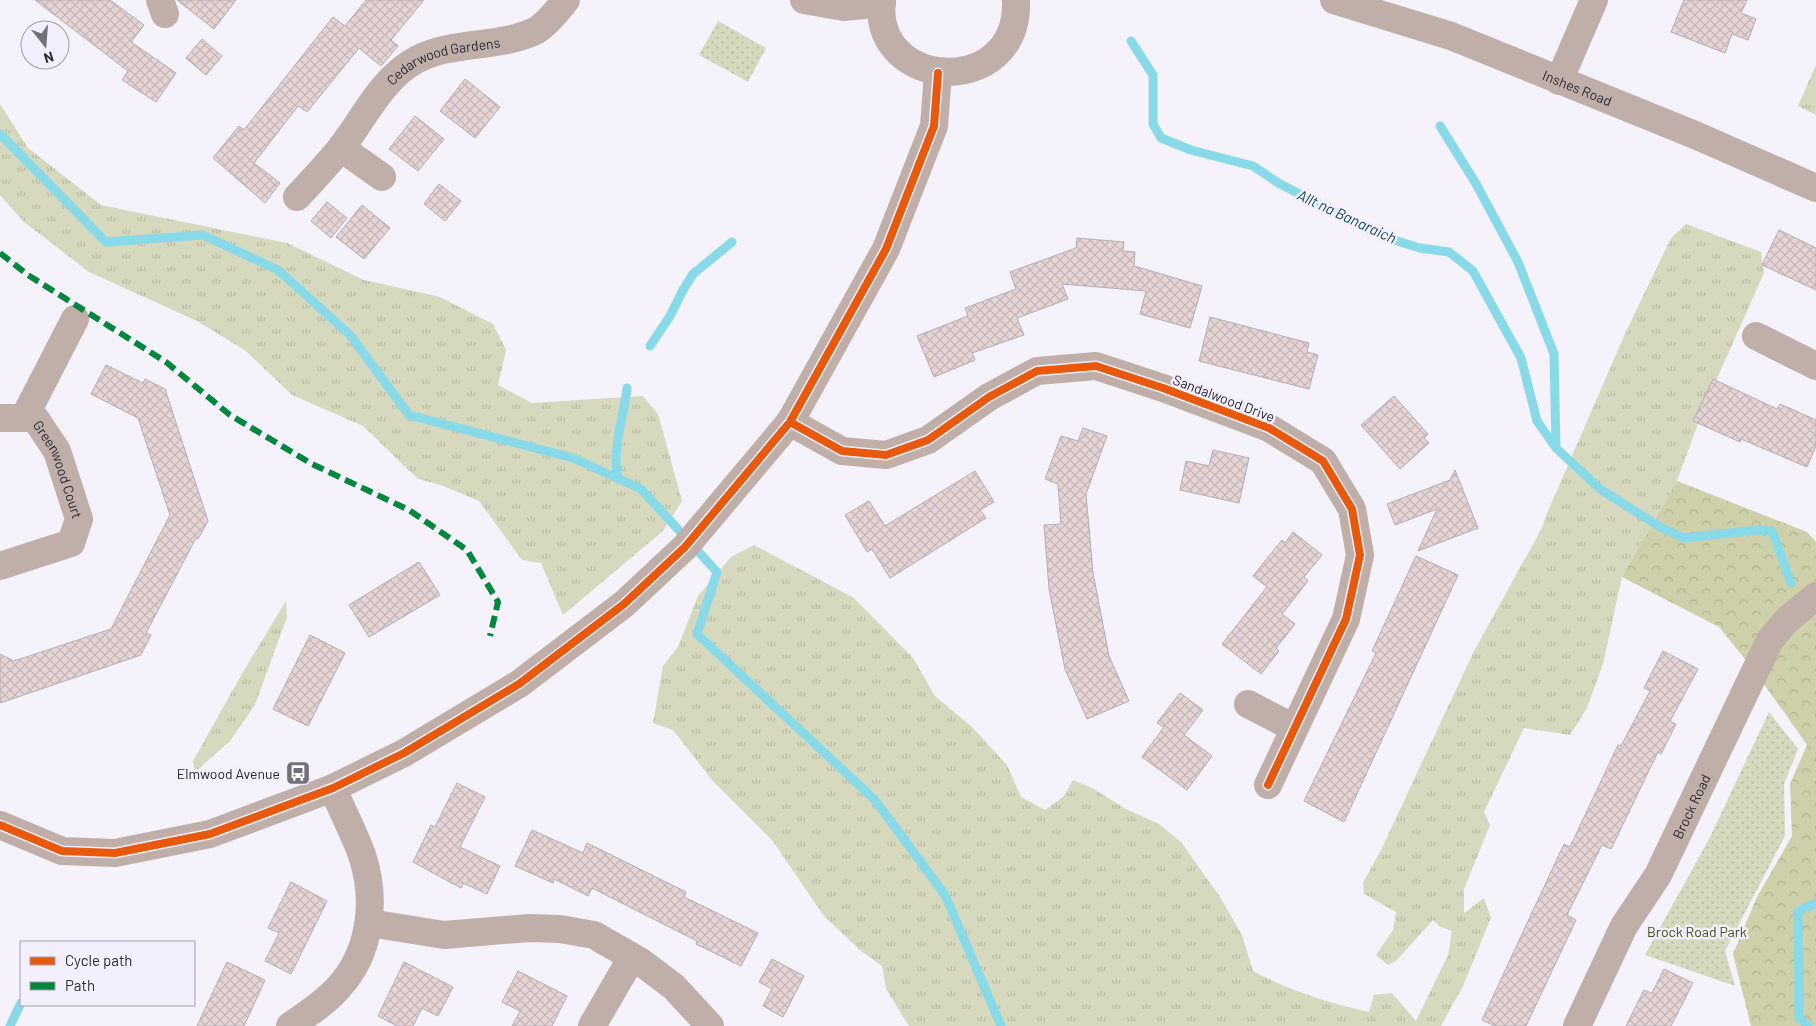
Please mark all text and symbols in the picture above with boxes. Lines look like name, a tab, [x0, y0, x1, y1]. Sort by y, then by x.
north arrow	[20, 20, 70, 70]
street label: Cedarwood Gardens	[382, 33, 502, 88]
text: N	[42, 48, 56, 67]
street label: Inshes Road	[1540, 66, 1615, 109]
water label: Allt na Banaraich	[1295, 185, 1400, 247]
street label: Sandalwood Drive	[1171, 371, 1277, 425]
street label: Greenwood Court	[30, 417, 87, 520]
bus stop icon: Elmwood Avenue	[285, 760, 311, 786]
place label: Elmwood Avenue	[177, 765, 280, 782]
street label: Brock Road	[1668, 771, 1713, 841]
park label: Brock Road Park	[1647, 923, 1747, 940]
legend	[20, 941, 195, 1006]
text: Cycle path	[65, 951, 132, 969]
text: Path	[65, 976, 95, 994]

